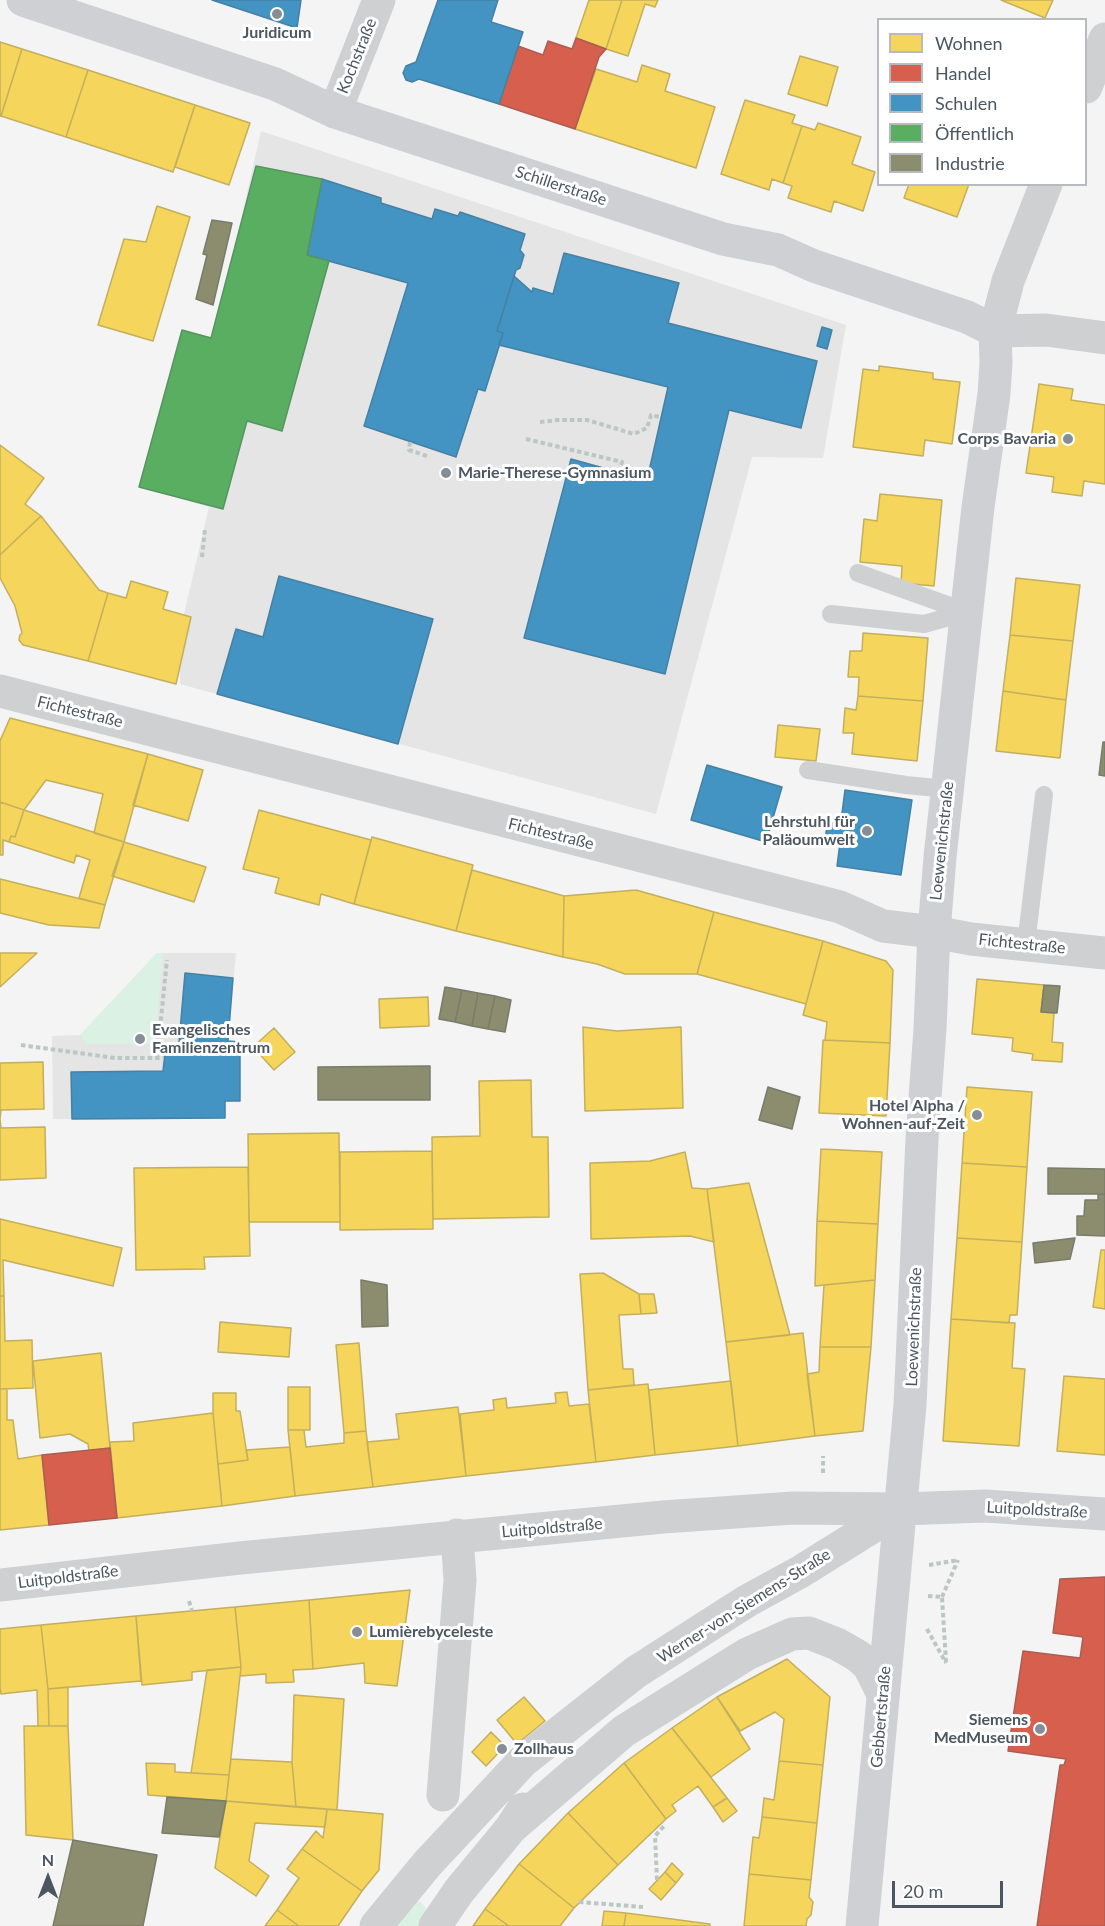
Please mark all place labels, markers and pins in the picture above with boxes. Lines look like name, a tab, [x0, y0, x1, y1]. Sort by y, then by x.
marker: Juridicum	[270, 7, 284, 21]
place label: Juridicum	[243, 23, 311, 43]
place label: Corps Bavaria	[958, 429, 1056, 449]
marker: Corps Bavaria	[1061, 432, 1075, 446]
place label: Marie-Therese-Gymnasium	[458, 463, 651, 483]
marker: Marie-Therese-Gymnasium	[439, 466, 453, 480]
place label: Lehrstuhl für Paläoumwelt	[762, 812, 855, 850]
marker: Lehrstuhl für Paläoumwelt	[860, 824, 874, 838]
place label: Evangelisches Familienzentrum	[152, 1020, 270, 1058]
marker: Evangelisches Familienzentrum	[133, 1032, 147, 1046]
place label: Hotel Alpha / Wohnen-auf-Zeit	[842, 1096, 965, 1134]
marker: Hotel Alpha / Wohnen-auf-Zeit	[970, 1108, 984, 1122]
place label: Lumièrebyceleste	[369, 1622, 493, 1642]
marker: Lumièrebyceleste	[350, 1625, 364, 1639]
place label: Siemens MedMuseum	[934, 1710, 1028, 1748]
marker: Siemens MedMuseum	[1033, 1722, 1047, 1736]
place label: Zollhaus	[514, 1739, 574, 1759]
marker: Zollhaus	[495, 1742, 509, 1756]

